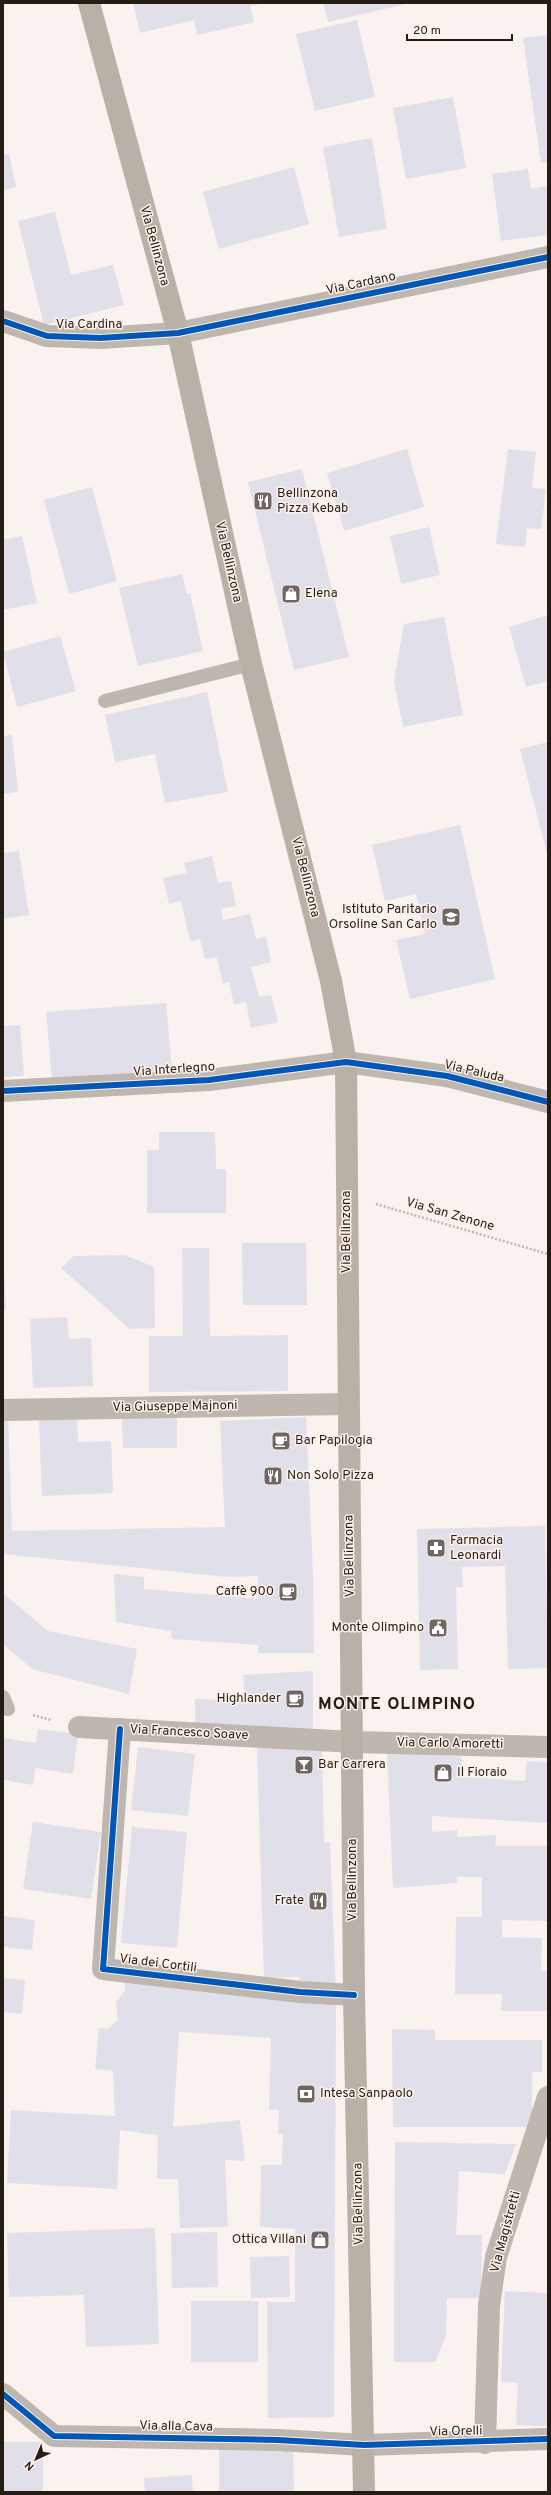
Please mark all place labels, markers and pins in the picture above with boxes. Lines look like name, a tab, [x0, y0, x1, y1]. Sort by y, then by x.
place label: Bellinzona Pizza Kebab	[277, 486, 348, 517]
restaurant icon: Bellinzona Pizza Kebab	[252, 490, 274, 512]
shop icon: Elena	[280, 583, 302, 605]
place label: Elena	[305, 586, 338, 602]
place label: Istituto Paritario Orsoline San Carlo	[329, 902, 437, 933]
school or university icon: Istituto Paritario Orsoline San Carlo	[440, 906, 462, 928]
cafe icon: Bar Papilogia	[270, 1430, 292, 1452]
place label: Bar Papilogia	[295, 1433, 373, 1449]
restaurant icon: Non Solo Pizza	[262, 1465, 284, 1487]
place label: Non Solo Pizza	[287, 1468, 374, 1484]
place label: Farmacia Leonardi	[450, 1533, 503, 1564]
pharmacy icon: Farmacia Leonardi	[425, 1537, 447, 1559]
cafe icon: Caffè 900	[277, 1581, 299, 1603]
place label: Caffè 900	[216, 1584, 274, 1600]
public building icon: Monte Olimpino	[427, 1617, 449, 1639]
place label: Monte Olimpino	[332, 1620, 424, 1636]
cafe icon: Highlander	[284, 1688, 306, 1710]
place label: Highlander	[217, 1691, 281, 1707]
bar icon: Bar Carrera	[293, 1754, 315, 1776]
place label: Bar Carrera	[318, 1757, 386, 1773]
shop icon: Il Fioraio	[432, 1762, 454, 1784]
place label: Il Fioraio	[457, 1765, 507, 1781]
restaurant icon: Frate	[307, 1890, 329, 1912]
place label: Frate	[274, 1893, 304, 1909]
bank icon: Intesa Sanpaolo	[295, 2083, 317, 2105]
place label: Intesa Sanpaolo	[320, 2086, 413, 2102]
shop icon: Ottica Villani	[309, 2229, 331, 2251]
place label: Ottica Villani	[232, 2232, 306, 2248]

